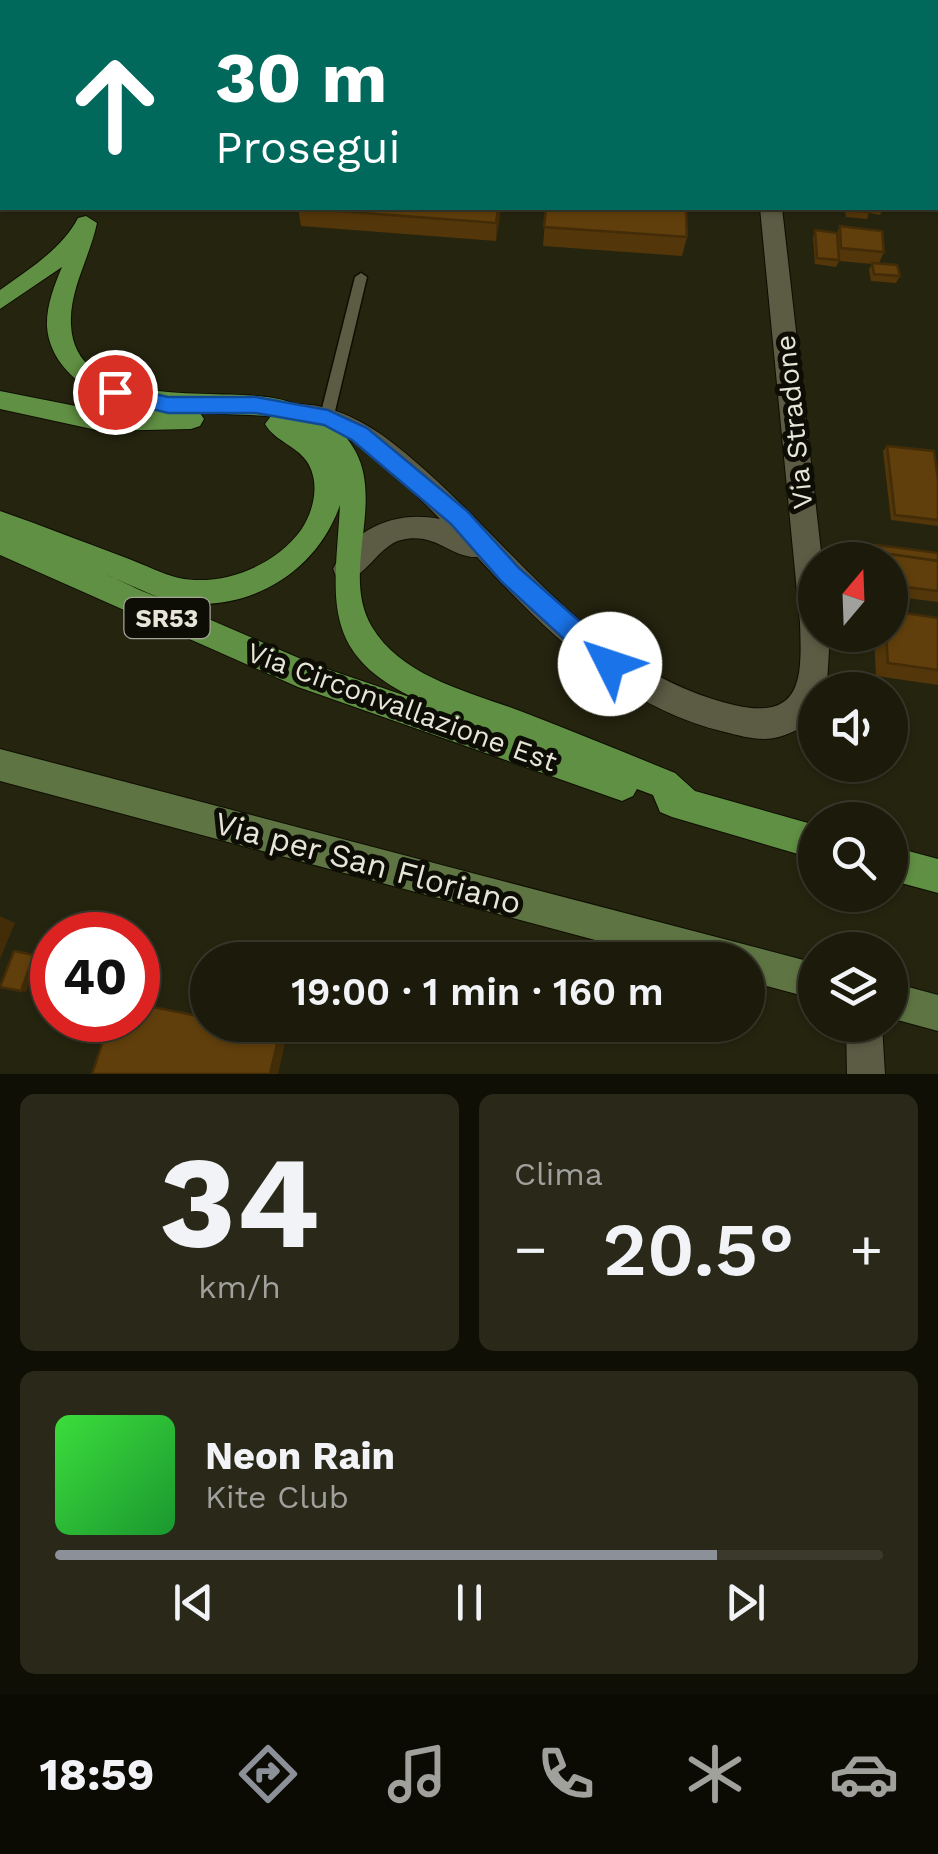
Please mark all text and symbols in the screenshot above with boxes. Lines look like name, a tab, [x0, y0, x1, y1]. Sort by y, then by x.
text: 30 m	[215, 37, 387, 119]
icon: ahead	[50, 40, 180, 170]
text: Prosegui	[215, 121, 400, 174]
street label: Via Stradone	[768, 333, 820, 511]
pin	[73, 350, 158, 435]
icon: arrive	[88, 365, 143, 420]
north arrow	[798, 542, 908, 652]
map controls	[798, 542, 908, 1042]
road number: SR53	[124, 598, 210, 638]
position arrow	[558, 612, 662, 716]
street label: Via Circonvallazione Est	[243, 636, 562, 779]
button: sound	[798, 672, 908, 782]
button: search	[798, 802, 908, 912]
street label: Via per San Floriano	[211, 804, 525, 922]
speed limit sign: 40	[30, 912, 160, 1042]
button: layers	[798, 932, 908, 1042]
text: 19:00 · 1 min · 160 m	[291, 970, 664, 1014]
text: 34	[159, 1126, 320, 1279]
text: Clima	[514, 1155, 603, 1193]
text: 20.5°	[603, 1205, 794, 1293]
text: −	[514, 1217, 547, 1281]
text: +	[850, 1217, 883, 1281]
text: km/h	[198, 1268, 281, 1306]
text: Neon Rain	[205, 1434, 395, 1478]
text: Kite Club	[205, 1478, 349, 1516]
icon: previous	[166, 1575, 221, 1630]
icon: pause	[442, 1575, 497, 1630]
icon: next	[718, 1575, 773, 1630]
icon: directions	[233, 1739, 303, 1809]
icon: music	[382, 1739, 452, 1809]
icon: phone	[531, 1739, 601, 1809]
icon: climate	[680, 1739, 750, 1809]
icon: car	[829, 1739, 899, 1809]
text: 18:59	[39, 1748, 155, 1801]

